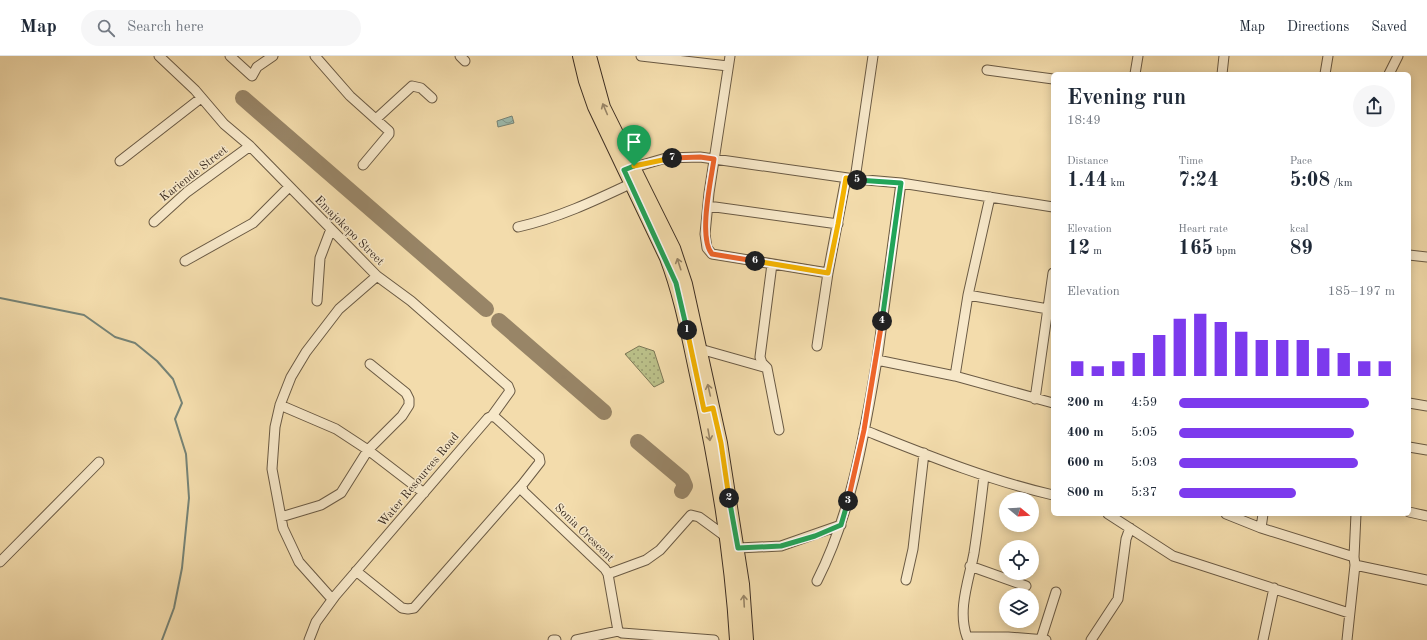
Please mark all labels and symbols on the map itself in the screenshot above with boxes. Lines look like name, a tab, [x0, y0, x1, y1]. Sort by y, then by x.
one-way arrow	[601, 103, 609, 115]
pin	[617, 125, 651, 166]
street label: Kariende Street	[158, 144, 230, 204]
pin: 7	[662, 148, 682, 168]
pin: 5	[847, 170, 867, 190]
street label: Emajokepo Street	[312, 194, 386, 268]
pin: 6	[745, 251, 765, 271]
one-way arrow	[675, 257, 682, 270]
pin: 4	[872, 311, 892, 331]
pin: 1	[677, 320, 697, 340]
one-way arrow	[705, 384, 712, 397]
one-way arrow	[705, 428, 713, 441]
street label: Water Resources Road	[376, 431, 462, 529]
pin: 2	[719, 488, 739, 508]
pin: 3	[838, 491, 858, 511]
north arrow	[999, 492, 1039, 532]
street label: Sonia Crescent	[552, 502, 616, 564]
one-way arrow	[741, 595, 748, 608]

